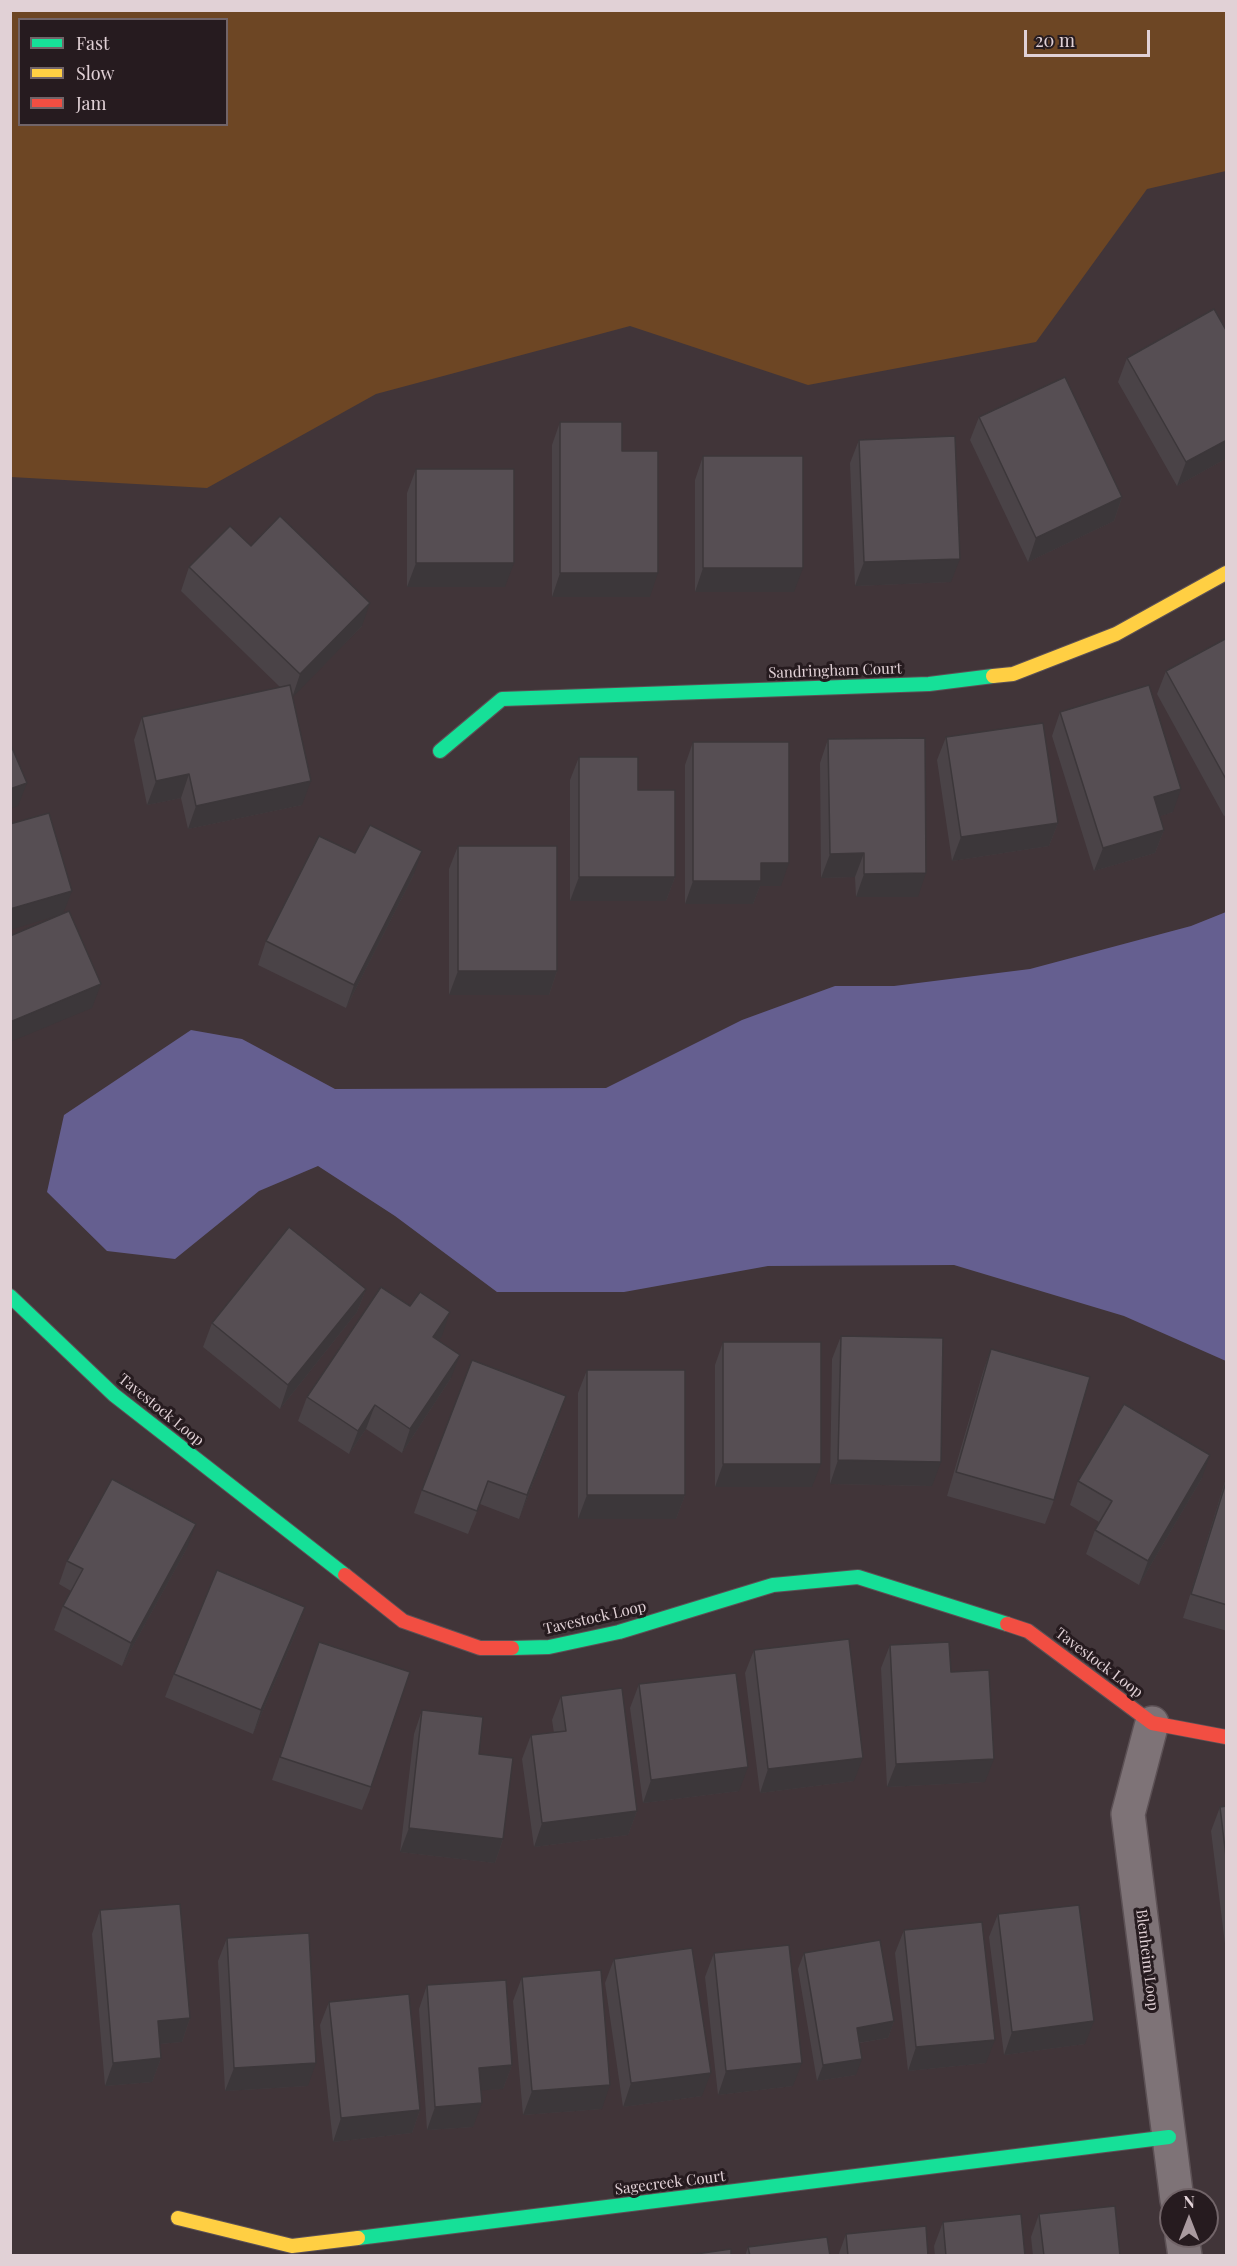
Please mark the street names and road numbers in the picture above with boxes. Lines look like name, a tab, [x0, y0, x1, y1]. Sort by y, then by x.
street label: Sandringham Court	[768, 660, 902, 682]
street label: Tavestock Loop	[115, 1370, 207, 1450]
street label: Tavestock Loop	[542, 1597, 648, 1639]
street label: Tavestock Loop	[1052, 1624, 1146, 1702]
street label: Blenheim Loop	[1132, 1908, 1162, 2012]
street label: Sagecreek Court	[614, 2167, 726, 2199]

